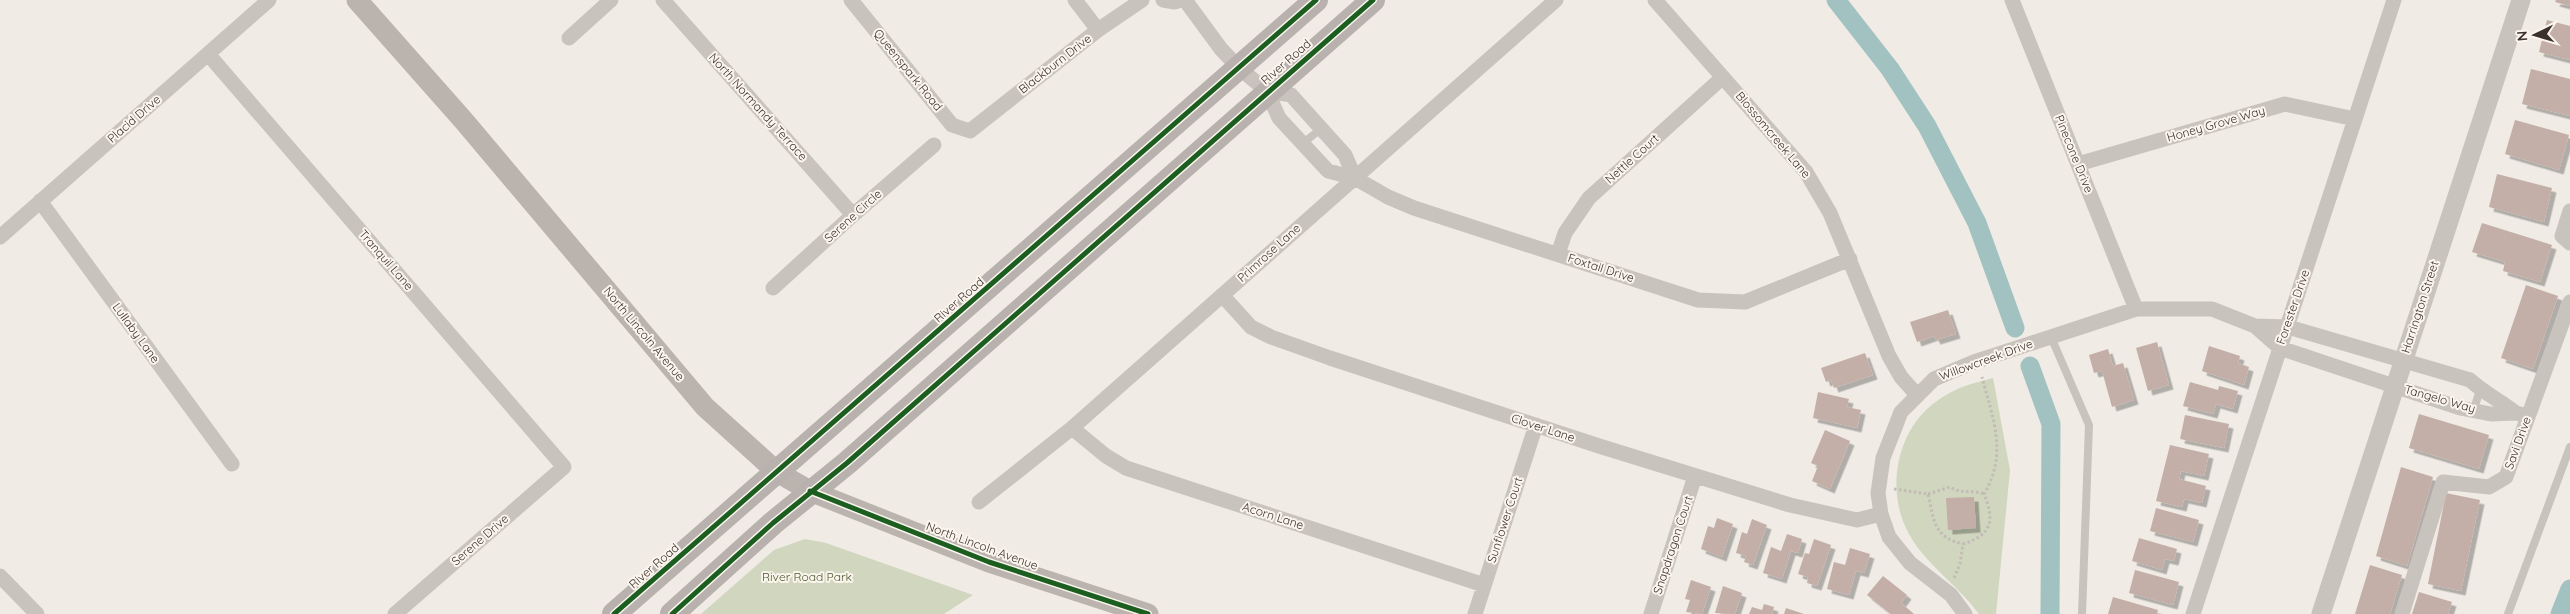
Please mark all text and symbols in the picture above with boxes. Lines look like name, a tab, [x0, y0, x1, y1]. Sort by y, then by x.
north arrow	[2510, 10, 2560, 60]
street label: Queenspark Road	[871, 26, 946, 114]
street label: Blackburn Drive	[1015, 30, 1094, 97]
text: N	[2513, 30, 2531, 42]
street label: River Road	[1258, 36, 1314, 87]
street label: North Normandy Terrace	[706, 50, 811, 164]
street label: Blossomcreek Lane	[1733, 88, 1814, 181]
street label: Placid Drive	[104, 91, 163, 146]
street label: Honey Grove Way	[2165, 102, 2267, 145]
street label: Pinecone Drive	[2052, 113, 2097, 195]
street label: Nettle Court	[1602, 131, 1662, 187]
street label: Serene Circle	[821, 186, 885, 245]
street label: Primrose Lane	[1234, 220, 1304, 285]
street label: Tranquil Lane	[356, 226, 417, 293]
street label: Foxtail Drive	[1566, 250, 1636, 285]
street label: Harrington Street	[2397, 259, 2442, 355]
street label: Forester Drive	[2273, 267, 2312, 346]
street label: River Road	[931, 274, 987, 325]
street label: North Lincoln Avenue	[601, 284, 688, 384]
street label: Lullaby Lane	[110, 300, 163, 366]
street label: Willowcreek Drive	[1937, 336, 2035, 383]
street label: Tangelo Way	[2403, 381, 2477, 416]
street label: Clover Lane	[1509, 410, 1577, 445]
street label: Savi Drive	[2501, 414, 2534, 471]
street label: Sunflower Court	[1484, 475, 1525, 565]
street label: Snapdragon Court	[1650, 494, 1696, 596]
street label: Acorn Lane	[1241, 499, 1306, 533]
street label: Serene Drive	[448, 511, 511, 568]
street label: North Lincoln Avenue	[924, 518, 1040, 573]
street label: River Road	[626, 540, 682, 591]
park label: River Road Park	[762, 569, 852, 584]

